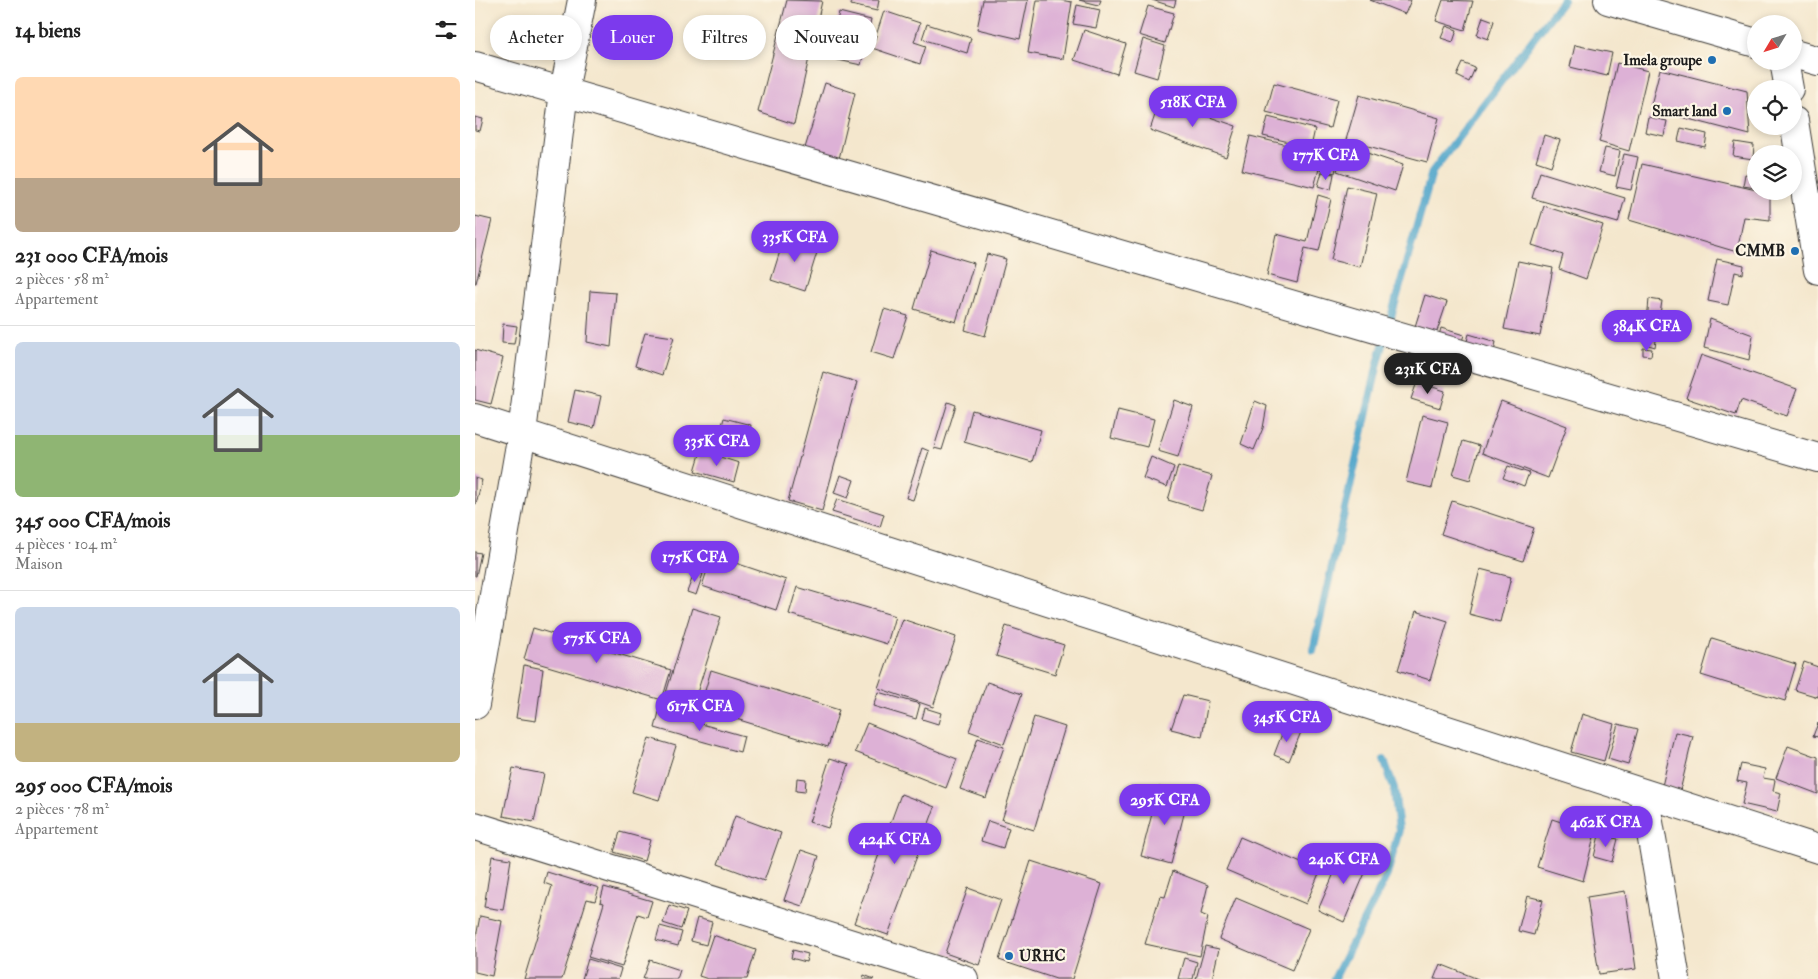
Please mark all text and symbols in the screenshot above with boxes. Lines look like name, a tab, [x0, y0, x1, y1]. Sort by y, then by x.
chip: Acheter	[490, 15, 582, 60]
chip: Louer	[592, 15, 673, 60]
chip: Filtres	[683, 15, 766, 60]
chip: Nouveau	[776, 15, 877, 60]
north arrow	[1747, 15, 1803, 70]
map controls	[1747, 15, 1802, 200]
icon: filters	[432, 16, 460, 44]
text: 14 biens	[15, 17, 81, 44]
place label: Imela groupe	[1623, 51, 1703, 71]
marker: Imela groupe	[1706, 54, 1718, 66]
button: locate	[1747, 80, 1802, 135]
pin: 518K CFA	[1141, 86, 1245, 128]
text: 518K CFA	[1160, 92, 1226, 112]
place label: Smart land	[1652, 102, 1718, 121]
marker: Smart land	[1721, 105, 1733, 117]
icon: home	[193, 109, 283, 199]
pin: 177K CFA	[1274, 138, 1378, 181]
text: 177K CFA	[1293, 145, 1359, 165]
button: layers	[1747, 145, 1802, 200]
pin: 335K CFA	[743, 220, 847, 263]
text: 335K CFA	[762, 227, 828, 247]
text: 231 000 CFA/mois	[15, 242, 168, 269]
place label: CMMB	[1735, 242, 1785, 261]
marker: CMMB	[1789, 245, 1801, 257]
text: 2 pièces · 58 m²	[15, 269, 109, 289]
text: Appartement	[15, 289, 98, 309]
pin: 384K CFA	[1595, 310, 1699, 352]
text: 384K CFA	[1613, 316, 1681, 336]
pin: 231K CFA	[1376, 352, 1480, 395]
text: 231K CFA	[1395, 359, 1461, 379]
icon: home	[193, 375, 283, 465]
pin: 335K CFA	[665, 424, 769, 467]
text: 335K CFA	[684, 431, 750, 451]
text: 345 000 CFA/mois	[15, 507, 170, 534]
text: 4 pièces · 104 m²	[15, 534, 117, 554]
pin: 175K CFA	[643, 540, 747, 583]
text: 175K CFA	[662, 547, 728, 567]
text: Maison	[15, 554, 63, 574]
pin: 575K CFA	[545, 622, 649, 664]
text: 575K CFA	[563, 628, 631, 648]
icon: home	[193, 640, 283, 730]
pin: 617K CFA	[648, 690, 752, 732]
text: 617K CFA	[666, 696, 734, 716]
pin: 345K CFA	[1235, 700, 1339, 743]
text: 345K CFA	[1253, 707, 1321, 727]
text: 295 000 CFA/mois	[15, 772, 173, 799]
pin: 295K CFA	[1113, 784, 1217, 826]
text: 295K CFA	[1130, 790, 1200, 810]
text: 2 pièces · 78 m²	[15, 799, 109, 819]
pin: 462K CFA	[1554, 806, 1658, 848]
text: 462K CFA	[1571, 812, 1641, 832]
text: Appartement	[15, 819, 98, 839]
pin: 424K CFA	[843, 822, 947, 865]
text: 424K CFA	[859, 829, 931, 849]
pin: 240K CFA	[1292, 842, 1396, 885]
text: 240K CFA	[1309, 849, 1379, 869]
place label: URHC	[1019, 947, 1066, 966]
marker: URHC	[1003, 950, 1015, 962]

